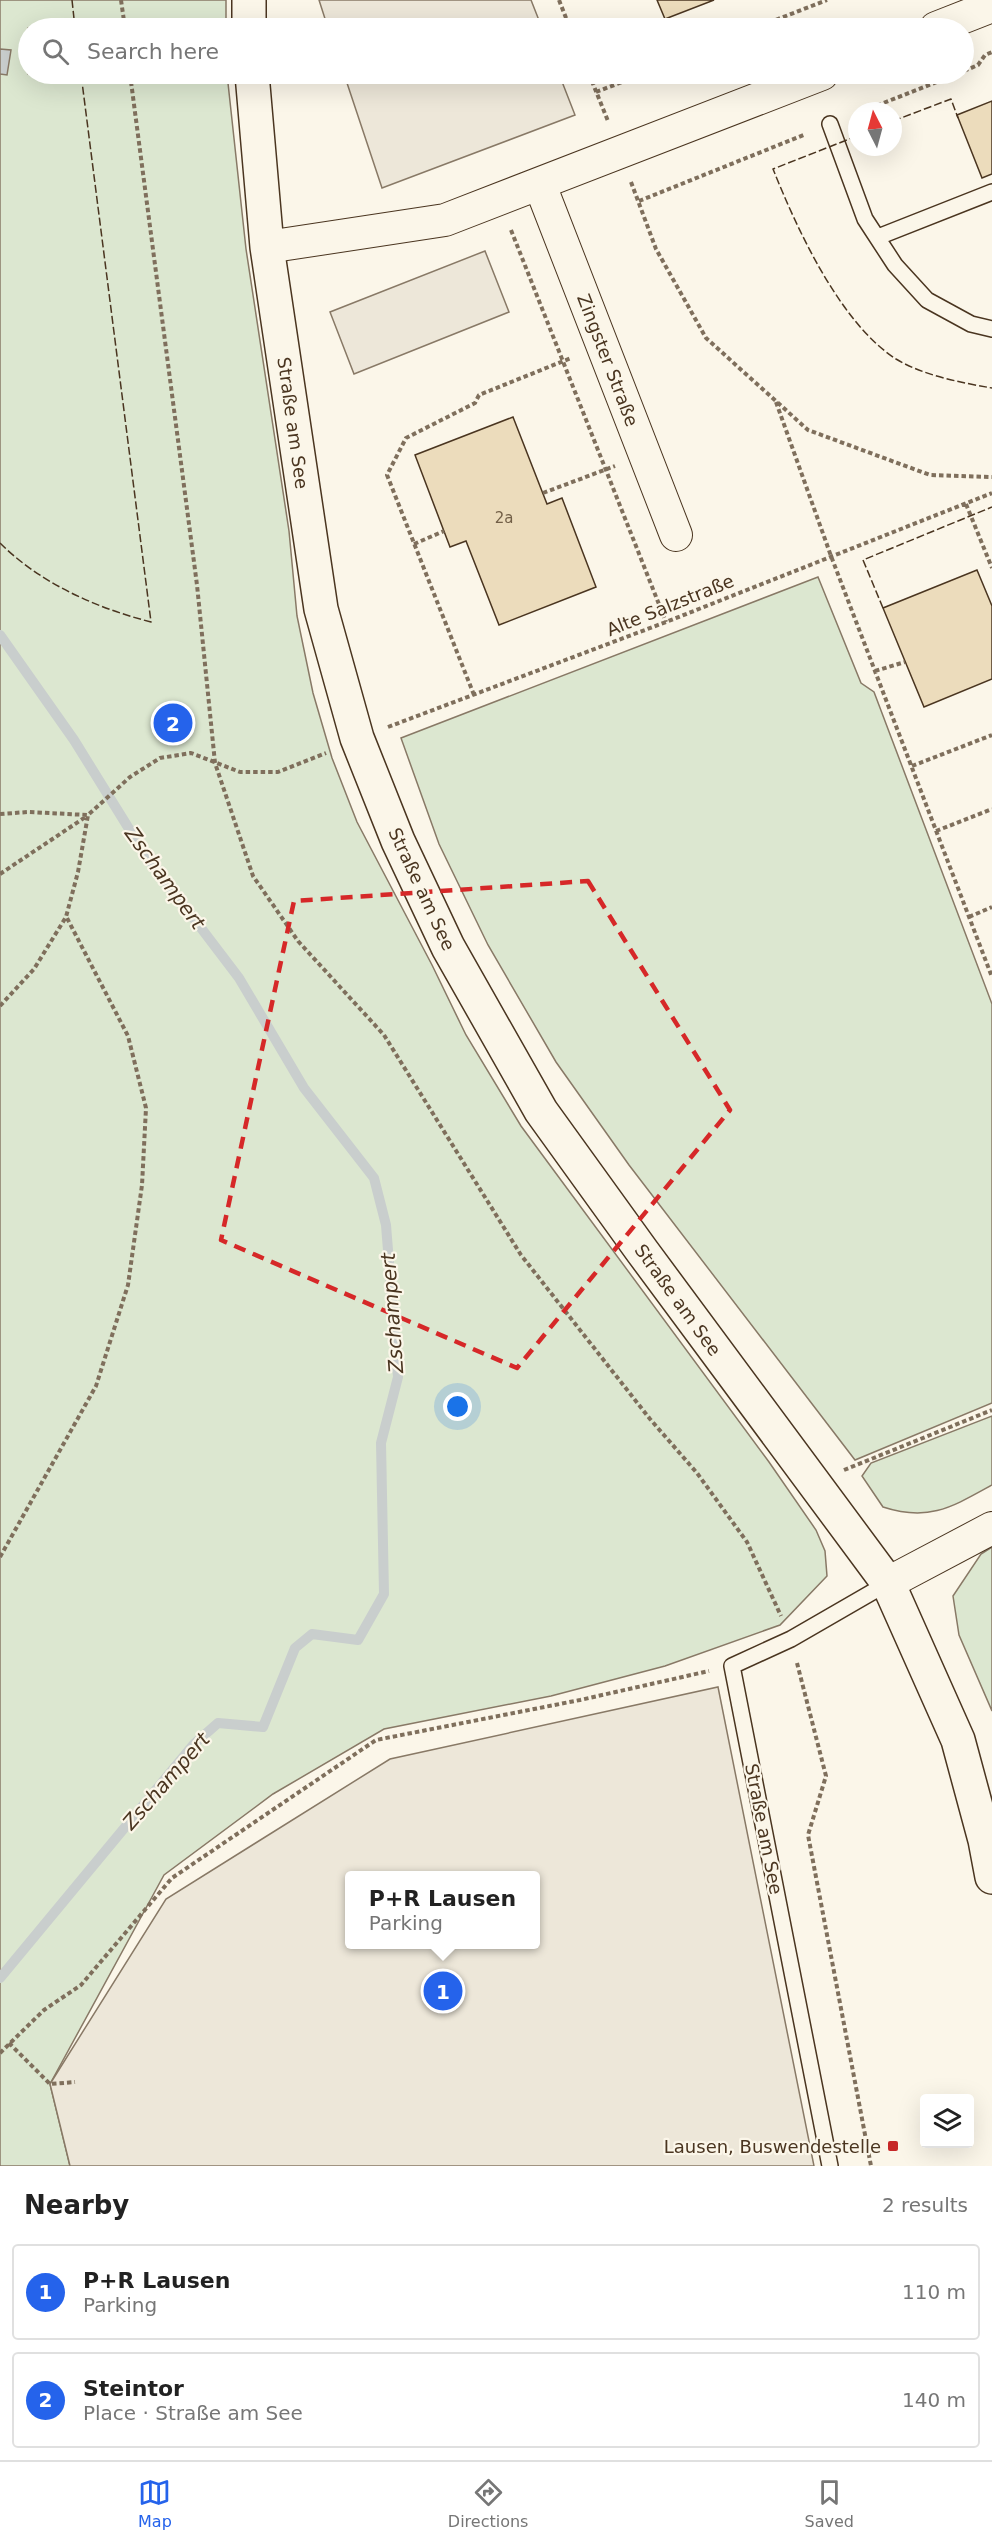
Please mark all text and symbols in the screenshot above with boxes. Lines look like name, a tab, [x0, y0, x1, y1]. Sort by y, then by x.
search box	[18, 18, 974, 84]
icon: search	[39, 35, 72, 68]
text: Search here	[87, 39, 219, 64]
north arrow	[848, 102, 902, 156]
street label: Zingster Straße	[573, 291, 643, 429]
street label: Straße am See	[273, 356, 313, 490]
house number: 2a	[495, 509, 513, 527]
street label: Alte Salzstraße	[603, 570, 737, 640]
pin: 2	[154, 700, 192, 746]
water label: Zschampert	[119, 821, 211, 935]
street label: Straße am See	[384, 824, 460, 954]
street label: Straße am See	[630, 1240, 726, 1360]
water label: Zschampert	[376, 1251, 408, 1375]
your location	[443, 1392, 472, 1421]
water label: Zschampert	[117, 1727, 215, 1835]
street label: Straße am See	[741, 1762, 787, 1896]
popup	[345, 1871, 540, 1949]
text: P+R Lausen	[369, 1886, 516, 1911]
text: Parking	[369, 1911, 443, 1935]
pin: 1	[424, 1968, 462, 2014]
map controls	[920, 2094, 974, 2148]
button: layers	[920, 2094, 974, 2148]
place label: Lausen, Buswendestelle	[664, 2136, 881, 2157]
marker: Lausen, Buswendestelle	[886, 2139, 900, 2153]
text: Nearby	[24, 2190, 129, 2220]
text: 2 results	[882, 2193, 968, 2217]
text: P+R Lausen	[83, 2268, 230, 2293]
text: 1	[39, 2280, 52, 2304]
text: 110 m	[902, 2280, 966, 2304]
text: Parking	[83, 2293, 157, 2317]
text: Steintor	[83, 2376, 184, 2401]
text: 2	[39, 2388, 52, 2412]
text: 140 m	[902, 2388, 966, 2412]
text: Place · Straße am See	[83, 2401, 303, 2425]
tab: Map	[138, 2476, 172, 2531]
tab: Directions	[448, 2476, 528, 2531]
tab: Saved	[805, 2476, 854, 2531]

